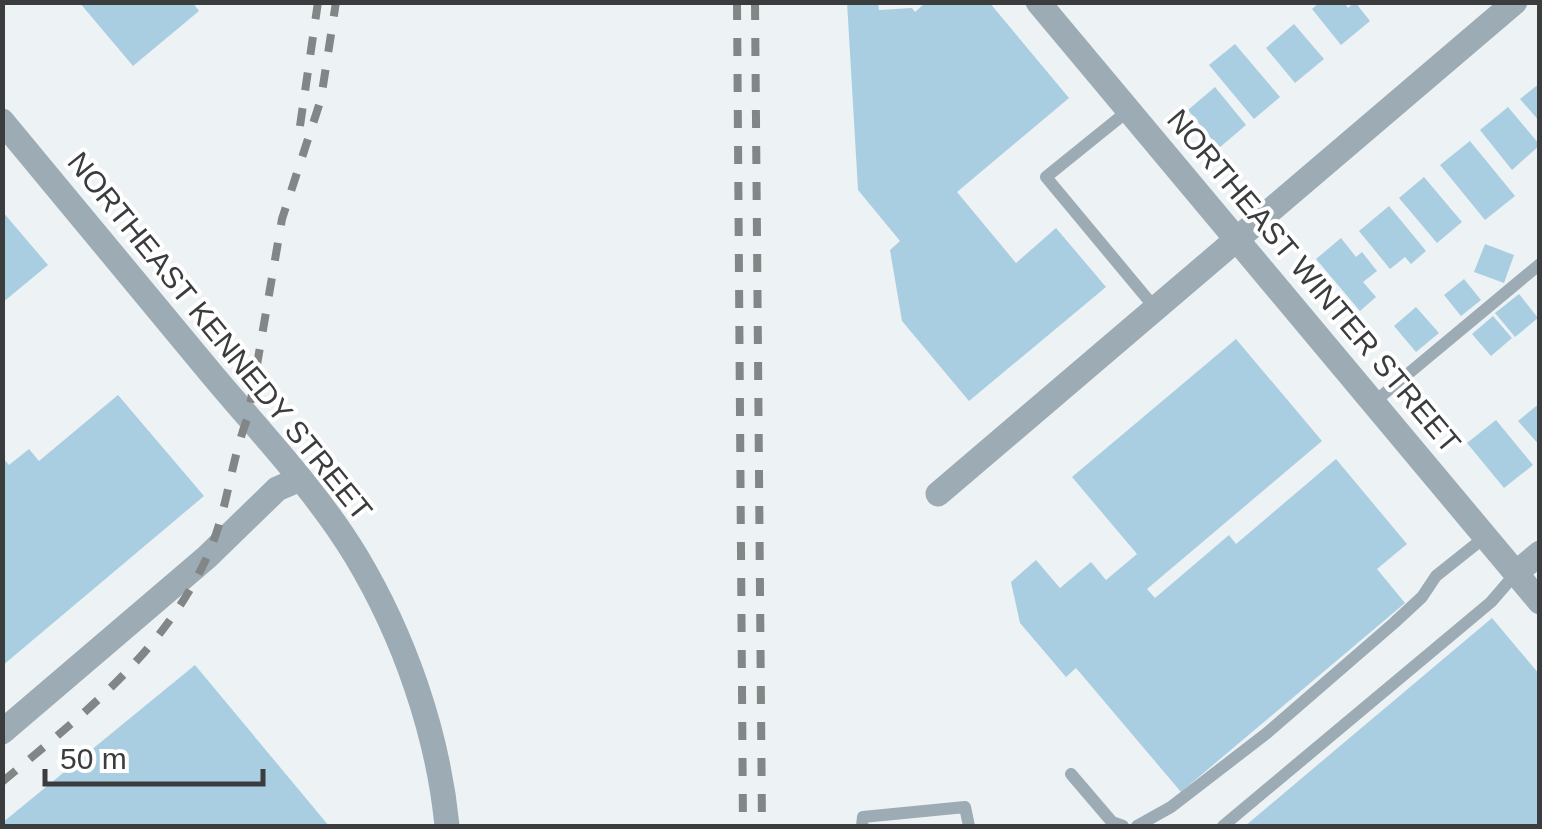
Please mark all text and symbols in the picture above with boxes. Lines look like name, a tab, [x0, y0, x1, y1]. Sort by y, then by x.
street label: NORTHEAST WINTER STREET	[1161, 103, 1467, 459]
street label: NORTHEAST KENNEDY STREET	[61, 146, 379, 526]
scale bar	[45, 724, 262, 786]
text: 50 m	[60, 742, 127, 775]

